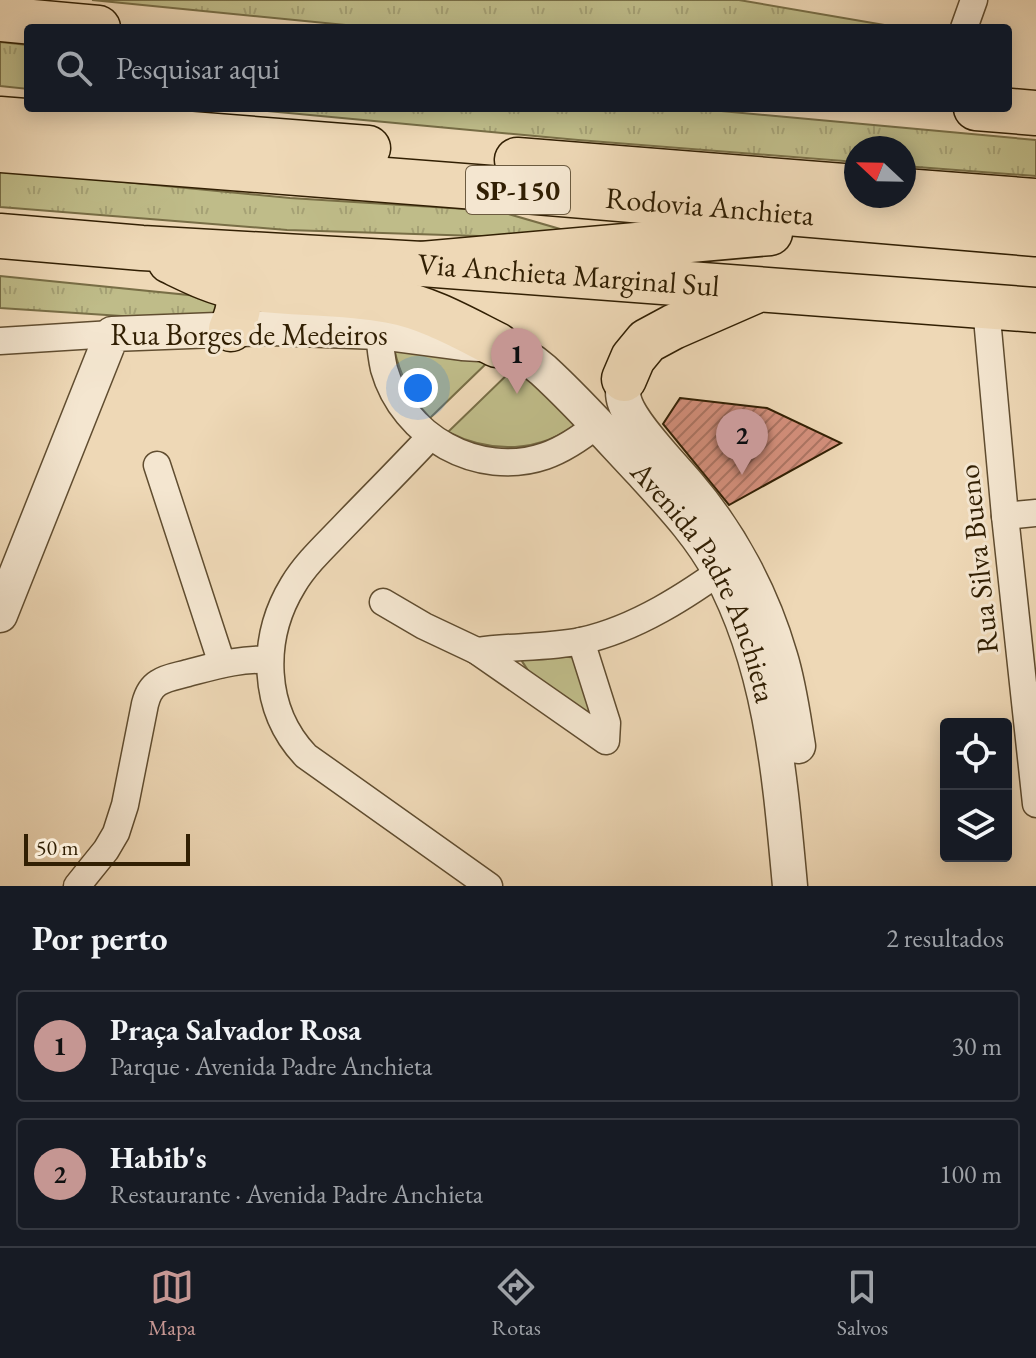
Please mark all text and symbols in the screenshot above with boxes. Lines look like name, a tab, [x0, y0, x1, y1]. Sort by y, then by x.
search box	[24, 24, 1012, 112]
icon: search	[52, 46, 96, 90]
text: Pesquisar aqui	[116, 49, 280, 88]
north arrow	[844, 136, 916, 208]
road number: SP-150	[466, 166, 570, 214]
street label: Rodovia Anchieta	[604, 178, 816, 234]
street label: Via Anchieta Marginal Sul	[416, 244, 721, 305]
street label: Rua Borges de Medeiros	[110, 315, 388, 354]
pin: 1	[491, 328, 543, 394]
your location	[398, 368, 438, 408]
pin: 2	[716, 409, 768, 475]
street label: Avenida Padre Anchieta	[622, 452, 786, 706]
street label: Rua Silva Bueno	[948, 462, 1007, 656]
map controls	[940, 718, 1012, 862]
button: locate	[940, 718, 1012, 790]
button: layers	[940, 790, 1012, 862]
scale bar	[24, 830, 190, 866]
text: 50 m	[36, 833, 79, 862]
text: Por perto	[32, 916, 168, 960]
text: 2 resultados	[886, 921, 1004, 955]
text: Praça Salvador Rosa	[110, 1010, 361, 1049]
text: 1	[53, 1029, 67, 1063]
text: 30 m	[952, 1029, 1002, 1063]
text: Parque · Avenida Padre Anchieta	[110, 1049, 432, 1083]
text: Habib's	[110, 1138, 206, 1177]
text: 2	[53, 1157, 67, 1191]
text: 100 m	[939, 1157, 1002, 1191]
text: Restaurante · Avenida Padre Anchieta	[110, 1177, 483, 1211]
tab: Mapa	[148, 1265, 196, 1342]
tab: Rotas	[492, 1265, 541, 1342]
tab: Salvos	[837, 1265, 888, 1342]

